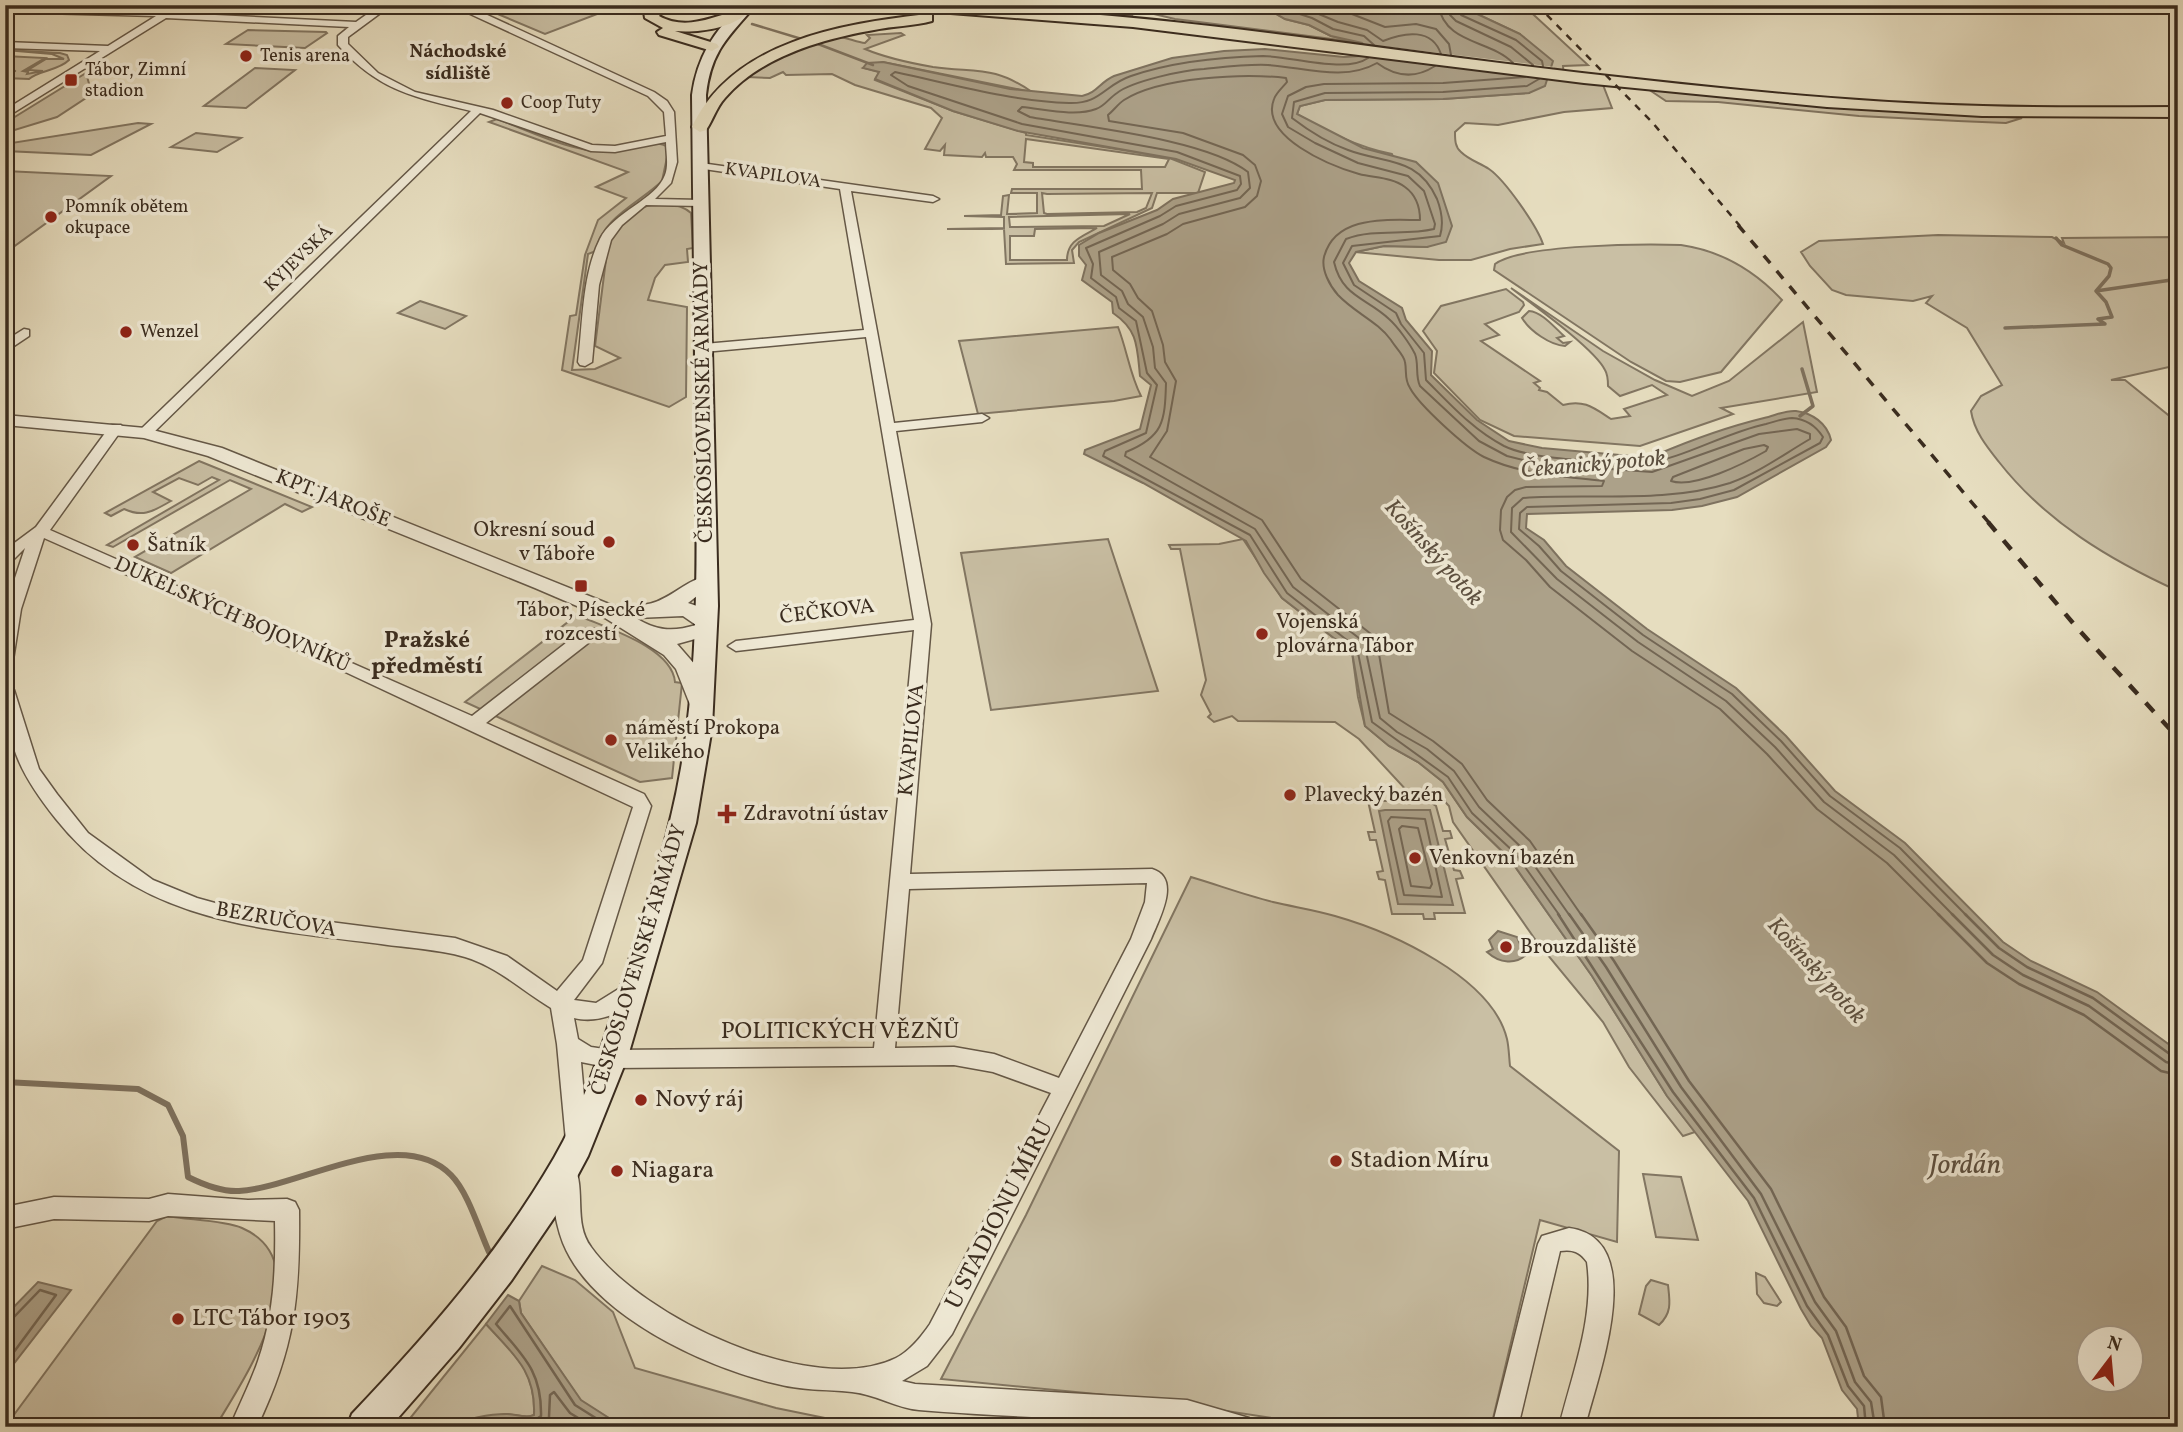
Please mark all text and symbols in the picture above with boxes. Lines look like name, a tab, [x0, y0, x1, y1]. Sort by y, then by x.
district label: Náchodské sídliště	[409, 39, 507, 87]
place label: Tenis arena	[260, 44, 350, 69]
marker: Tenis arena	[238, 48, 254, 64]
place label: Tábor, Zimní stadion	[85, 58, 187, 104]
marker: Tábor, Zimní stadion	[63, 72, 79, 88]
place label: Coop Tuty	[521, 91, 601, 116]
marker: Coop Tuty	[499, 95, 515, 111]
street label: KVAPILOVA	[723, 157, 823, 195]
place label: Pomník obětem okupace	[65, 195, 189, 241]
marker: Pomník obětem okupace	[43, 209, 59, 225]
street label: KYJEVSKÁ	[259, 220, 339, 298]
street label: ČESKOSLOVENSKÉ ARMÁDY	[687, 261, 721, 543]
place label: Wenzel	[140, 320, 199, 345]
marker: Wenzel	[118, 324, 134, 340]
water label: Čekanický potok	[1519, 443, 1667, 487]
street label: KPT. JAROŠE	[271, 463, 395, 535]
water label: Košínský potok	[1376, 493, 1490, 614]
place label: Okresní soud v Táboře	[474, 516, 595, 569]
place label: Šatník	[147, 531, 207, 560]
marker: Okresní soud v Táboře	[601, 534, 617, 550]
marker: Šatník	[125, 537, 141, 553]
street label: DUKELSKÝCH BOJOVNÍKŮ	[109, 550, 355, 680]
marker: Tábor, Písecké rozcestí	[573, 578, 589, 594]
street label: ČEČKOVA	[778, 592, 876, 632]
place label: Tábor, Písecké rozcestí	[517, 596, 645, 649]
place label: Vojenská plovárna Tábor	[1276, 608, 1414, 661]
district label: Pražské předměstí	[371, 625, 483, 683]
marker: Vojenská plovárna Tábor	[1254, 626, 1270, 642]
street label: KVAPILOVA	[892, 682, 932, 798]
place label: náměstí Prokopa Velikého	[625, 714, 780, 767]
marker: náměstí Prokopa Velikého	[603, 732, 619, 748]
place label: Plavecký bazén	[1304, 781, 1443, 810]
marker: Plavecký bazén	[1282, 787, 1298, 803]
place label: Zdravotní ústav	[743, 800, 888, 829]
marker: Zdravotní ústav	[717, 804, 737, 824]
street label: ČESKOSLOVENSKÉ ARMÁDY	[584, 821, 694, 1099]
place label: Venkovní bazén	[1429, 844, 1575, 873]
marker: Venkovní bazén	[1407, 850, 1423, 866]
street label: BEZRUČOVA	[213, 895, 339, 945]
water label: Košínský potok	[1759, 911, 1873, 1032]
place label: Brouzdaliště	[1520, 933, 1636, 962]
marker: Brouzdaliště	[1498, 939, 1514, 955]
street label: POLITICKÝCH VĚZŇŮ	[721, 1015, 959, 1049]
place label: Nový ráj	[655, 1083, 744, 1117]
marker: Nový ráj	[633, 1092, 649, 1108]
street label: U STADIONU MÍRU	[938, 1114, 1062, 1316]
place label: Stadion Míru	[1350, 1144, 1489, 1178]
water label: Jordán	[1926, 1146, 2001, 1185]
marker: Stadion Míru	[1328, 1153, 1344, 1169]
place label: Niagara	[631, 1154, 714, 1188]
marker: Niagara	[609, 1163, 625, 1179]
place label: LTC Tábor 1903	[192, 1302, 351, 1336]
marker: LTC Tábor 1903	[170, 1311, 186, 1327]
north arrow	[2074, 1324, 2144, 1394]
text: N	[2104, 1330, 2125, 1359]

